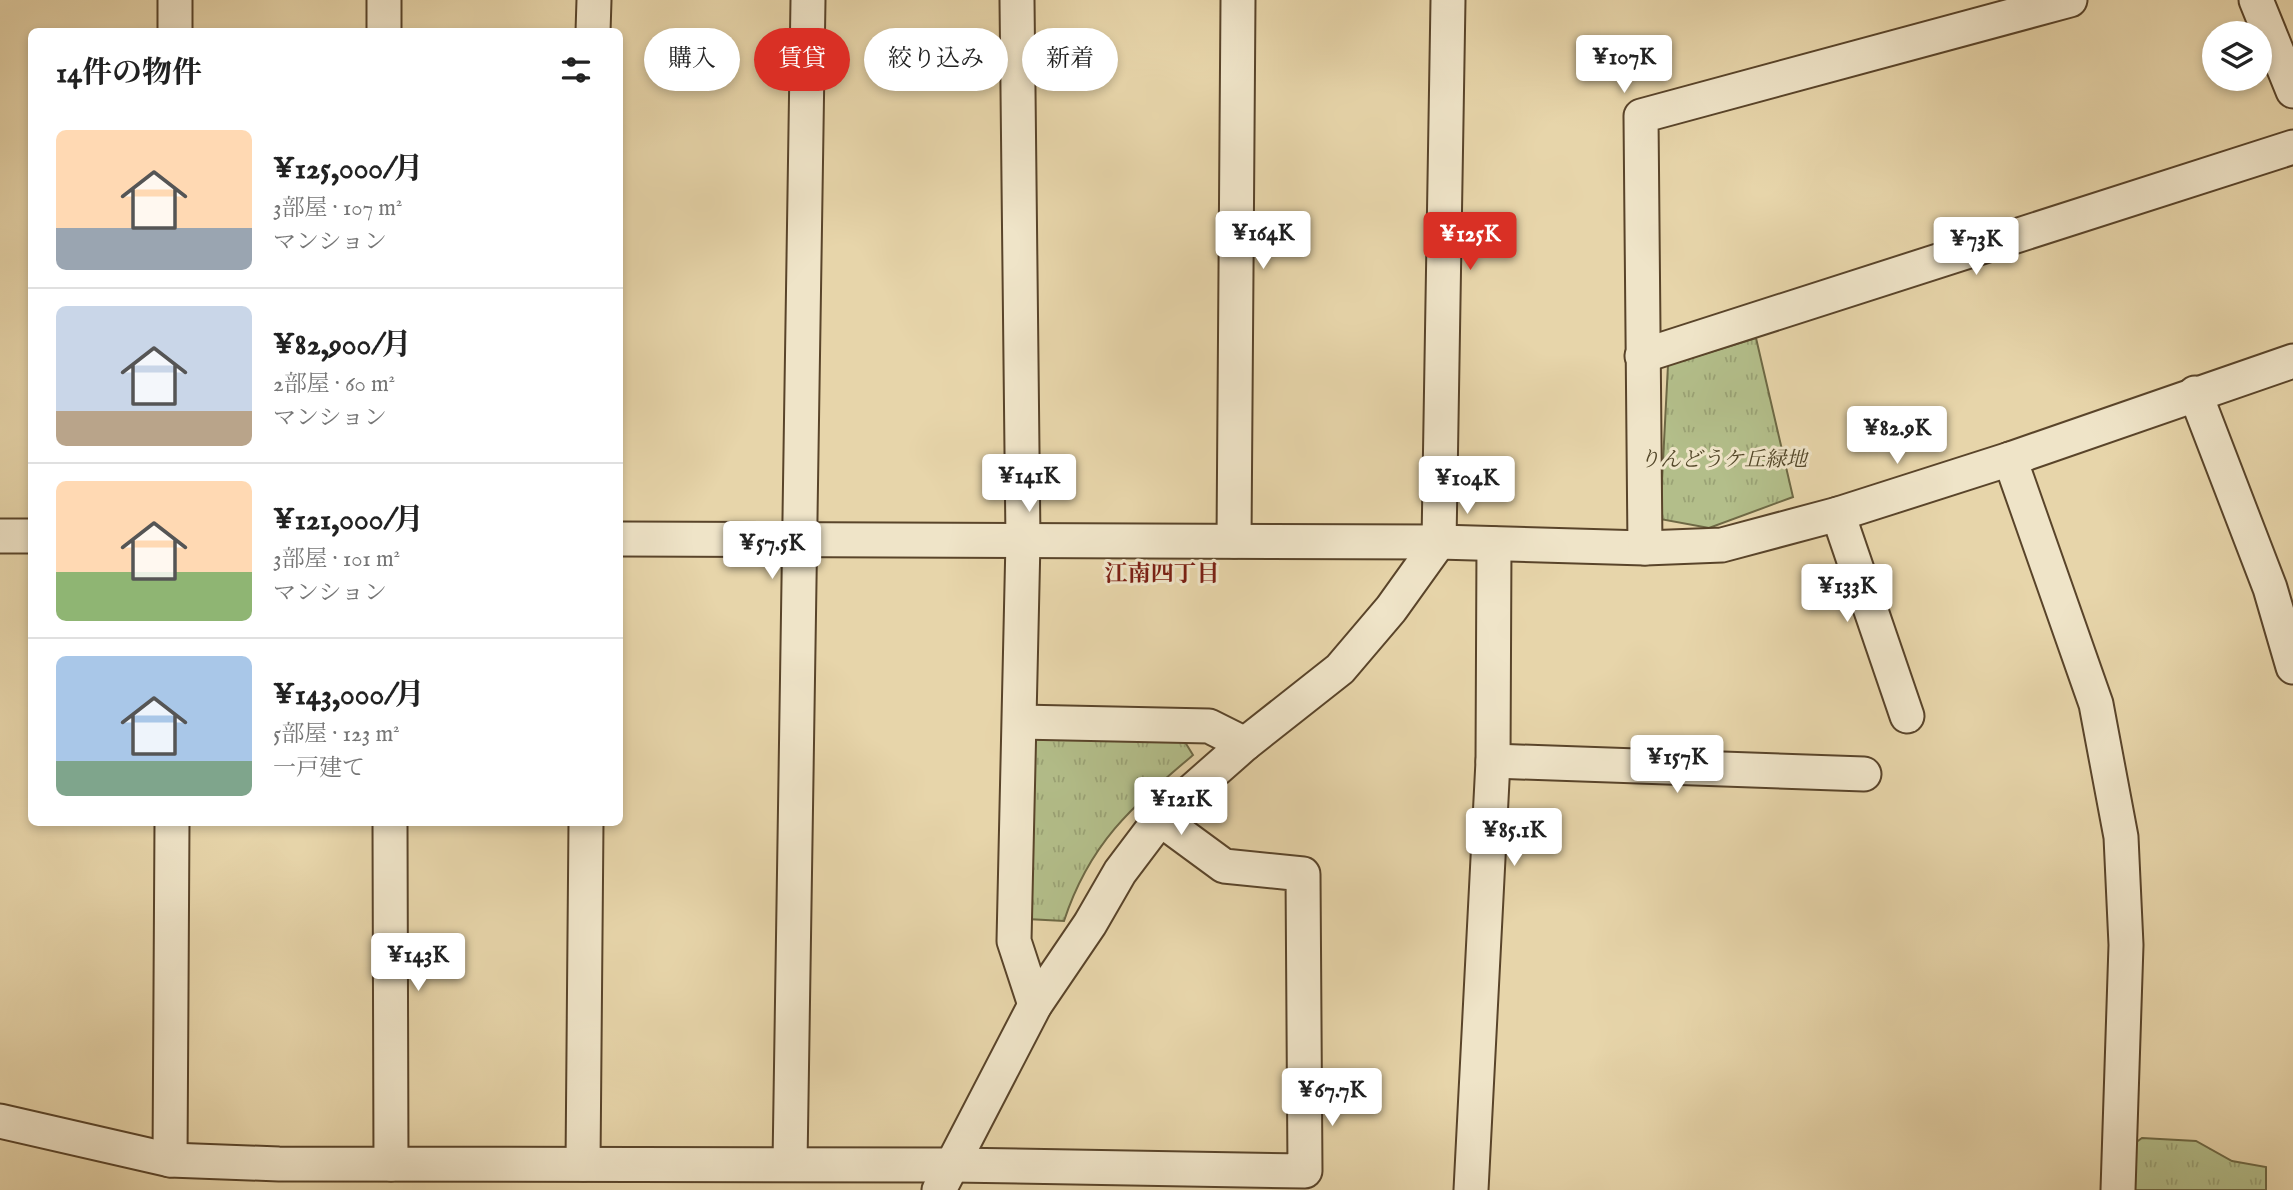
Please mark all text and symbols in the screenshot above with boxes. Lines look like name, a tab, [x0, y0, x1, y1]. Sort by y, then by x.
map controls	[2202, 21, 2272, 91]
button: layers	[2202, 21, 2272, 91]
chip: 購入	[644, 28, 740, 91]
chip: 賃貸	[754, 28, 850, 91]
chip: 絞り込み	[864, 28, 1008, 91]
chip: 新着	[1022, 28, 1118, 91]
pin: ¥107K	[1575, 36, 1673, 95]
text: ¥107K	[1592, 43, 1656, 72]
icon: filters	[557, 51, 595, 89]
text: 14件の物件	[56, 55, 202, 93]
text: ¥125,000/月	[273, 151, 423, 189]
icon: home	[112, 158, 196, 242]
text: 3部屋 · 107 m²	[273, 194, 402, 223]
pin: ¥164K	[1214, 212, 1312, 271]
pin: ¥125K	[1421, 212, 1519, 272]
pin: ¥73K	[1935, 218, 2017, 277]
text: ¥164K	[1232, 219, 1294, 248]
text: ¥125K	[1439, 220, 1501, 249]
text: ¥73K	[1950, 225, 2002, 254]
text: マンション	[273, 228, 387, 257]
text: ¥82,900/月	[273, 327, 412, 365]
icon: home	[112, 334, 196, 418]
text: 2部屋 · 60 m²	[273, 370, 395, 399]
text: マンション	[273, 404, 387, 433]
pin: ¥82.9K	[1840, 406, 1954, 466]
text: ¥82.9K	[1863, 414, 1931, 443]
park label: りんどうケ丘緑地	[1639, 447, 1809, 474]
pin: ¥141K	[980, 454, 1078, 514]
pin: ¥104K	[1418, 456, 1516, 516]
text: ¥141K	[998, 462, 1060, 491]
text: ¥104K	[1435, 464, 1499, 493]
text: ¥121,000/月	[273, 502, 424, 540]
icon: home	[112, 509, 196, 593]
pin: ¥57.5K	[715, 522, 829, 581]
text: ¥57.5K	[739, 529, 805, 558]
text: 3部屋 · 101 m²	[273, 545, 400, 574]
district label: 江南四丁目	[1105, 560, 1220, 589]
pin: ¥133K	[1798, 564, 1896, 624]
text: ¥133K	[1817, 572, 1877, 601]
text: マンション	[273, 579, 387, 608]
text: ¥143,000/月	[273, 677, 424, 715]
icon: home	[112, 684, 196, 768]
text: 5部屋 · 123 m²	[273, 720, 400, 749]
pin: ¥157K	[1628, 736, 1726, 795]
text: ¥157K	[1646, 743, 1708, 772]
text: 一戸建て	[273, 754, 365, 783]
pin: ¥121K	[1132, 778, 1230, 837]
text: ¥121K	[1150, 785, 1212, 814]
pin: ¥85.1K	[1457, 808, 1571, 868]
text: ¥85.1K	[1482, 816, 1546, 845]
pin: ¥143K	[369, 934, 467, 993]
text: ¥143K	[387, 941, 449, 970]
pin: ¥67.7K	[1275, 1068, 1389, 1128]
text: ¥67.7K	[1298, 1076, 1366, 1105]

